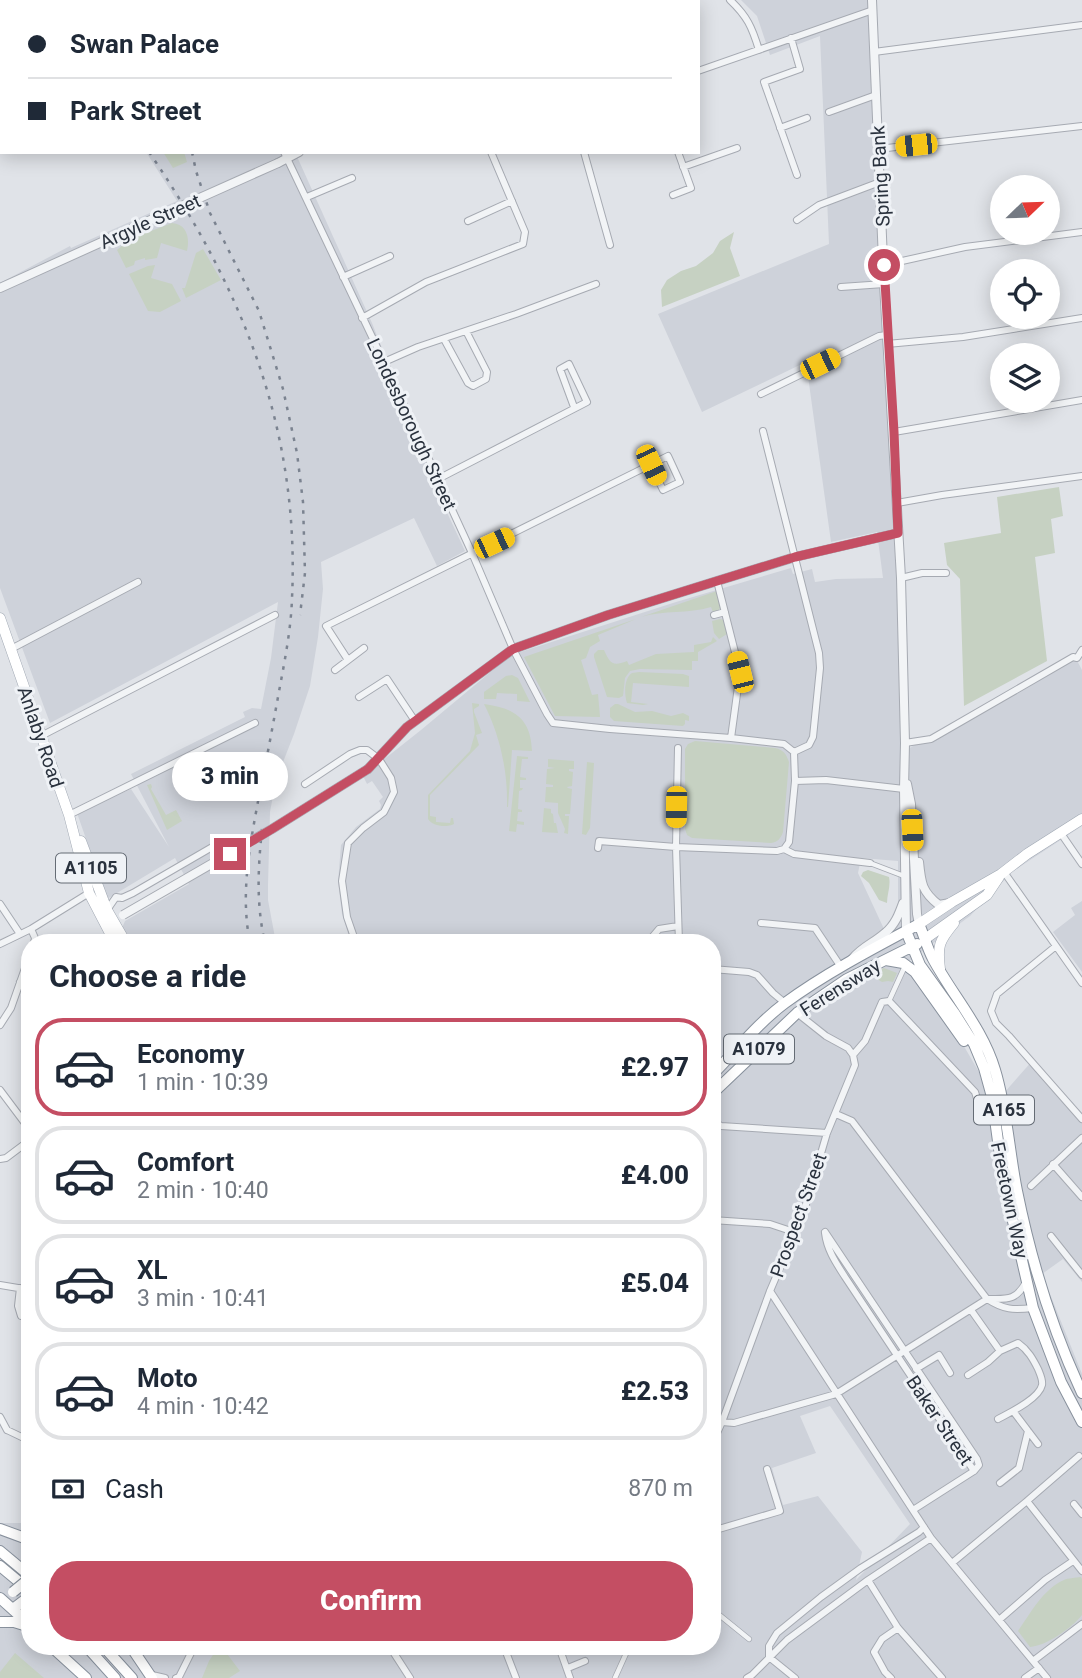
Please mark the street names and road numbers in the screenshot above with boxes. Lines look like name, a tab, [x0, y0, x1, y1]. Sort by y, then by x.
street label: Spring Bank	[866, 124, 895, 227]
street label: Argyle Street	[96, 189, 204, 254]
street label: Londesborough Street	[362, 335, 462, 514]
street label: Anlaby Road	[12, 683, 69, 791]
road number: A1105	[56, 854, 126, 882]
street label: Ferensway	[796, 954, 885, 1021]
road number: A1079	[724, 1034, 794, 1064]
road number: A165	[974, 1096, 1034, 1125]
street label: Freetown Way	[986, 1140, 1033, 1261]
street label: Prospect Street	[765, 1150, 832, 1280]
street label: Baker Street	[901, 1371, 978, 1469]

